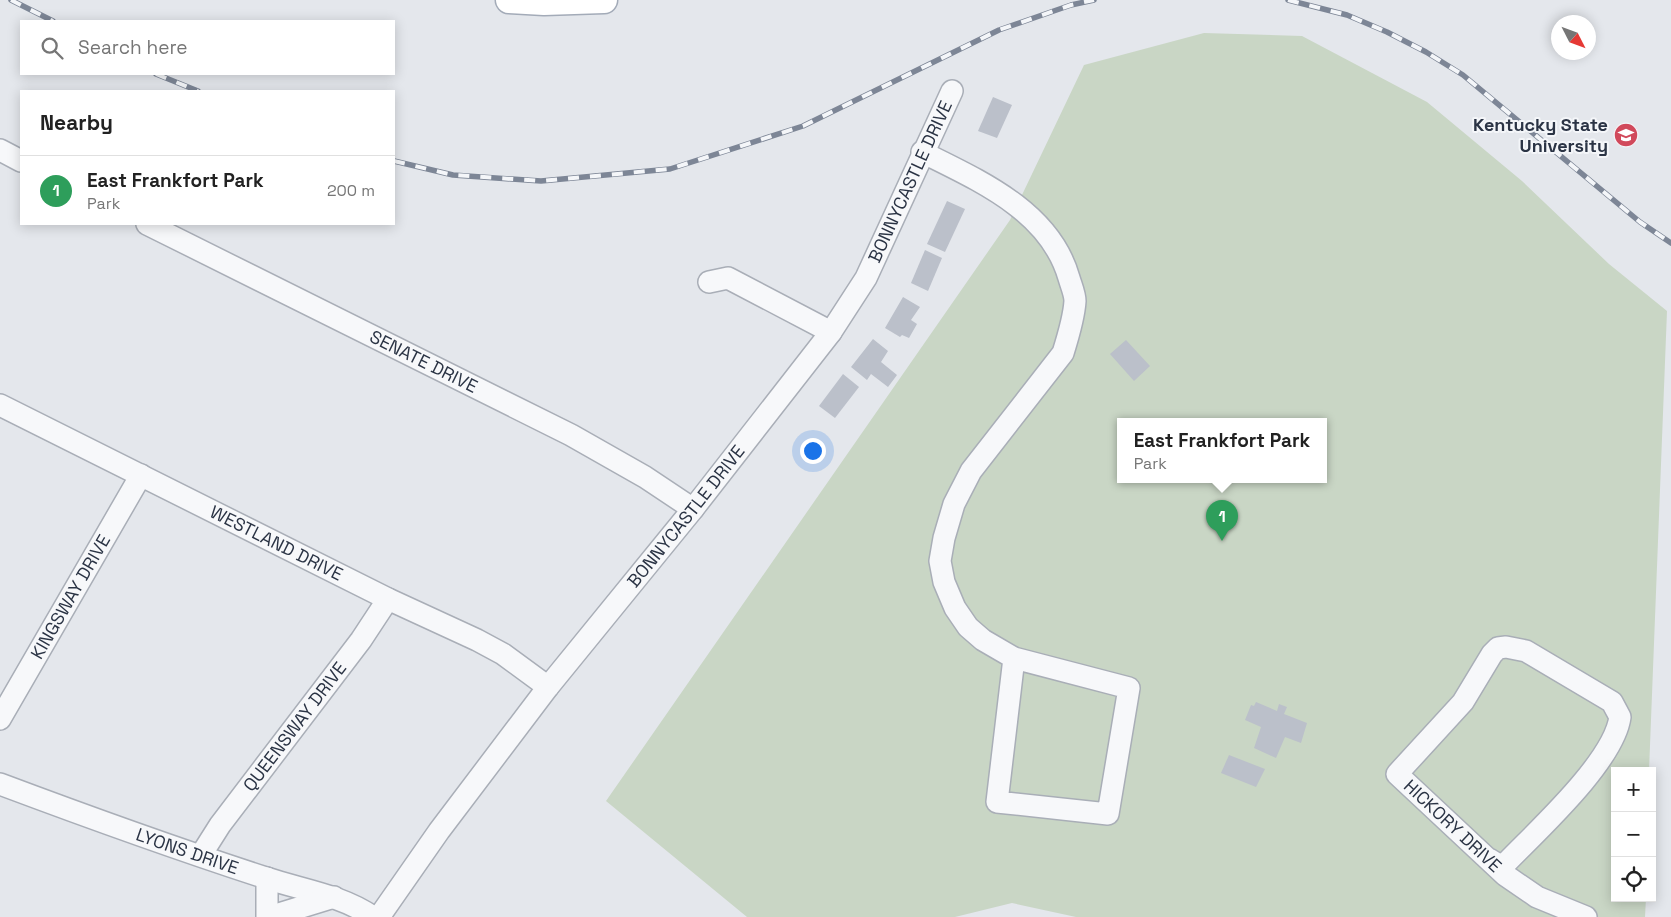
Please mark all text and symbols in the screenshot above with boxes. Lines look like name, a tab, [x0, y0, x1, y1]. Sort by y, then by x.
north arrow	[1551, 15, 1596, 60]
search box	[20, 20, 395, 75]
icon: search	[38, 34, 66, 62]
text: Search here	[78, 35, 188, 60]
street label: BONNYCASTLE DRIVE	[863, 97, 957, 266]
text: Nearby	[40, 109, 113, 136]
place label: Kentucky State University	[1473, 113, 1608, 157]
school or university icon: Kentucky State University	[1613, 122, 1639, 148]
text: East Frankfort Park	[87, 168, 264, 193]
text: 1	[52, 180, 60, 201]
text: 200 m	[327, 180, 375, 201]
text: Park	[87, 193, 120, 214]
street label: SENATE DRIVE	[366, 325, 482, 398]
popup	[1117, 418, 1327, 483]
text: East Frankfort Park	[1134, 428, 1310, 453]
your location	[800, 438, 826, 464]
street label: BONNYCASTLE DRIVE	[622, 440, 750, 592]
text: Park	[1134, 453, 1167, 474]
street label: WESTLAND DRIVE	[206, 500, 347, 586]
pin: 1	[1206, 500, 1238, 541]
street label: KINGSWAY DRIVE	[25, 530, 115, 663]
street label: QUEENSWAY DRIVE	[238, 657, 351, 796]
map controls	[1611, 767, 1656, 902]
button: +	[1611, 767, 1656, 812]
street label: HICKORY DRIVE	[1399, 774, 1507, 877]
button: −	[1611, 812, 1656, 857]
street label: LYONS DRIVE	[133, 823, 242, 879]
button: locate	[1611, 857, 1656, 902]

